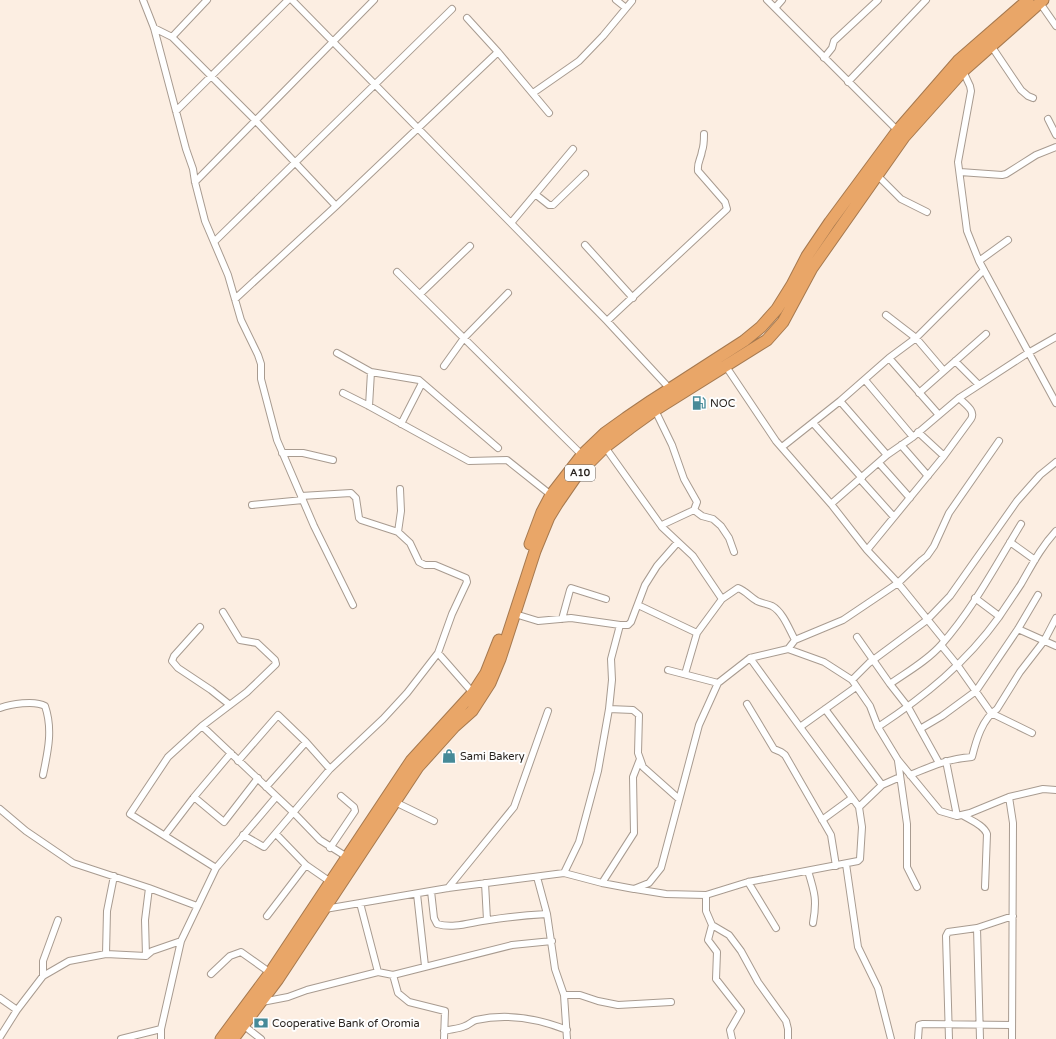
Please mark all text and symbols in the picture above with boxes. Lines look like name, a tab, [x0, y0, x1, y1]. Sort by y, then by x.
fuel station icon: NOC	[691, 395, 707, 411]
place label: NOC	[710, 397, 736, 410]
road number: A10	[565, 465, 595, 481]
shop icon: Sami Bakery	[441, 748, 457, 764]
place label: Sami Bakery	[460, 750, 525, 763]
bank icon: Cooperative Bank of Oromia	[253, 1015, 269, 1031]
place label: Cooperative Bank of Oromia	[272, 1017, 420, 1030]

